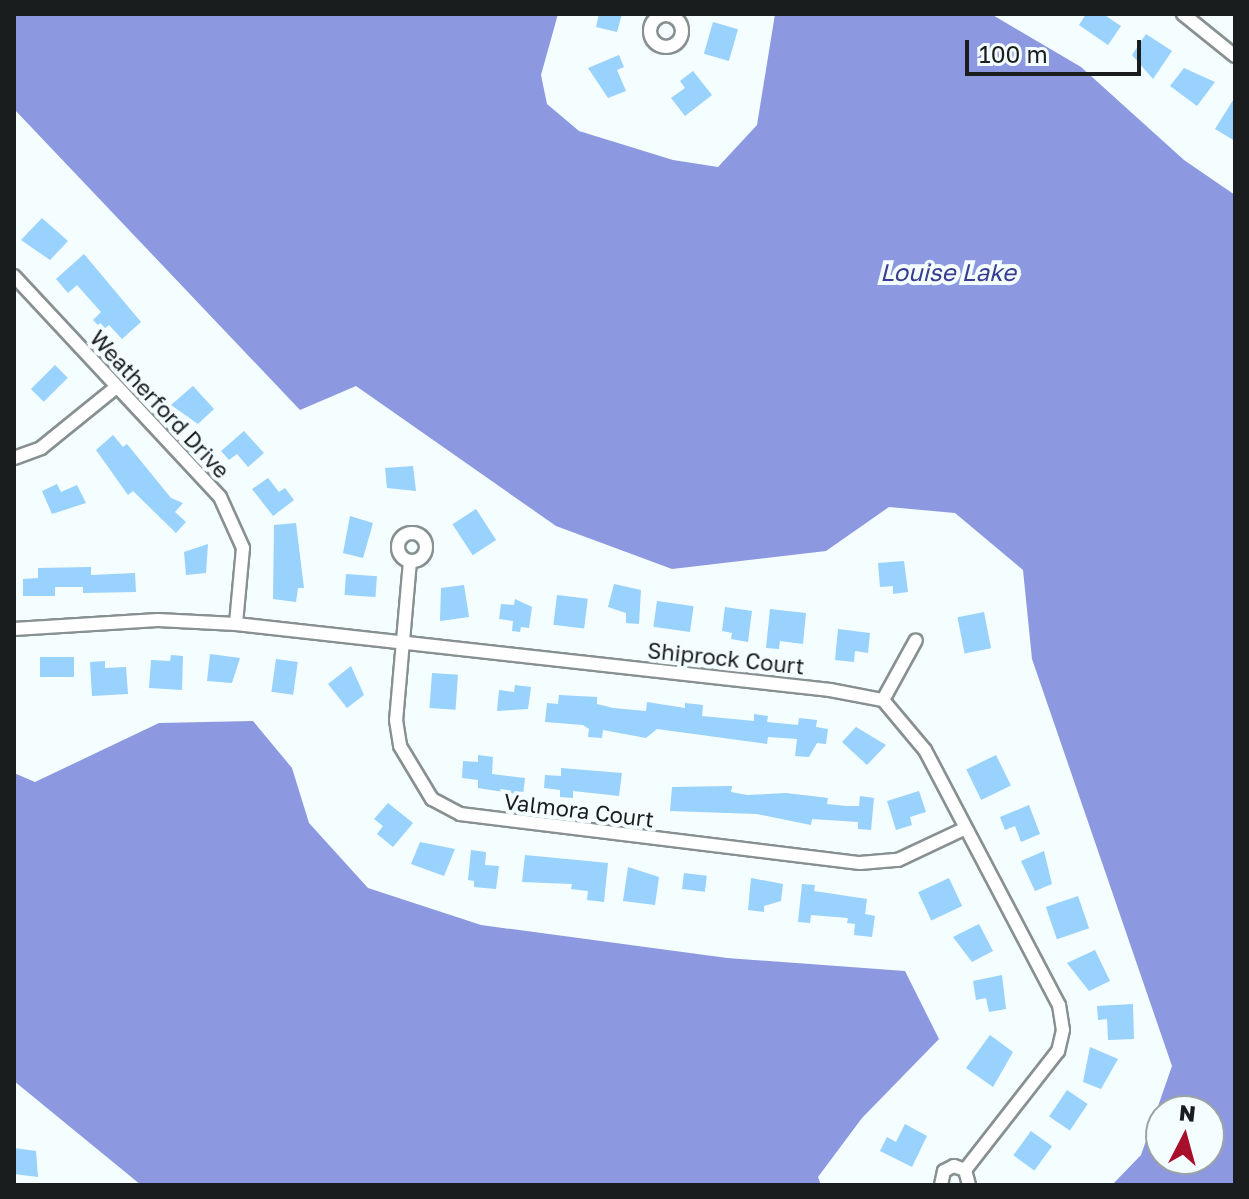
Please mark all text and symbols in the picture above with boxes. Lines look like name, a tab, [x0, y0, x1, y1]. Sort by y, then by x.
scale bar	[969, 24, 1145, 74]
text: 100 m	[979, 39, 1048, 68]
water label: Louise Lake	[880, 258, 1016, 286]
street label: Weatherford Drive	[85, 325, 235, 483]
street label: Shiprock Court	[646, 637, 806, 679]
street label: Valmora Court	[502, 788, 656, 832]
north arrow	[1145, 1095, 1225, 1175]
text: N	[1178, 1098, 1197, 1127]

